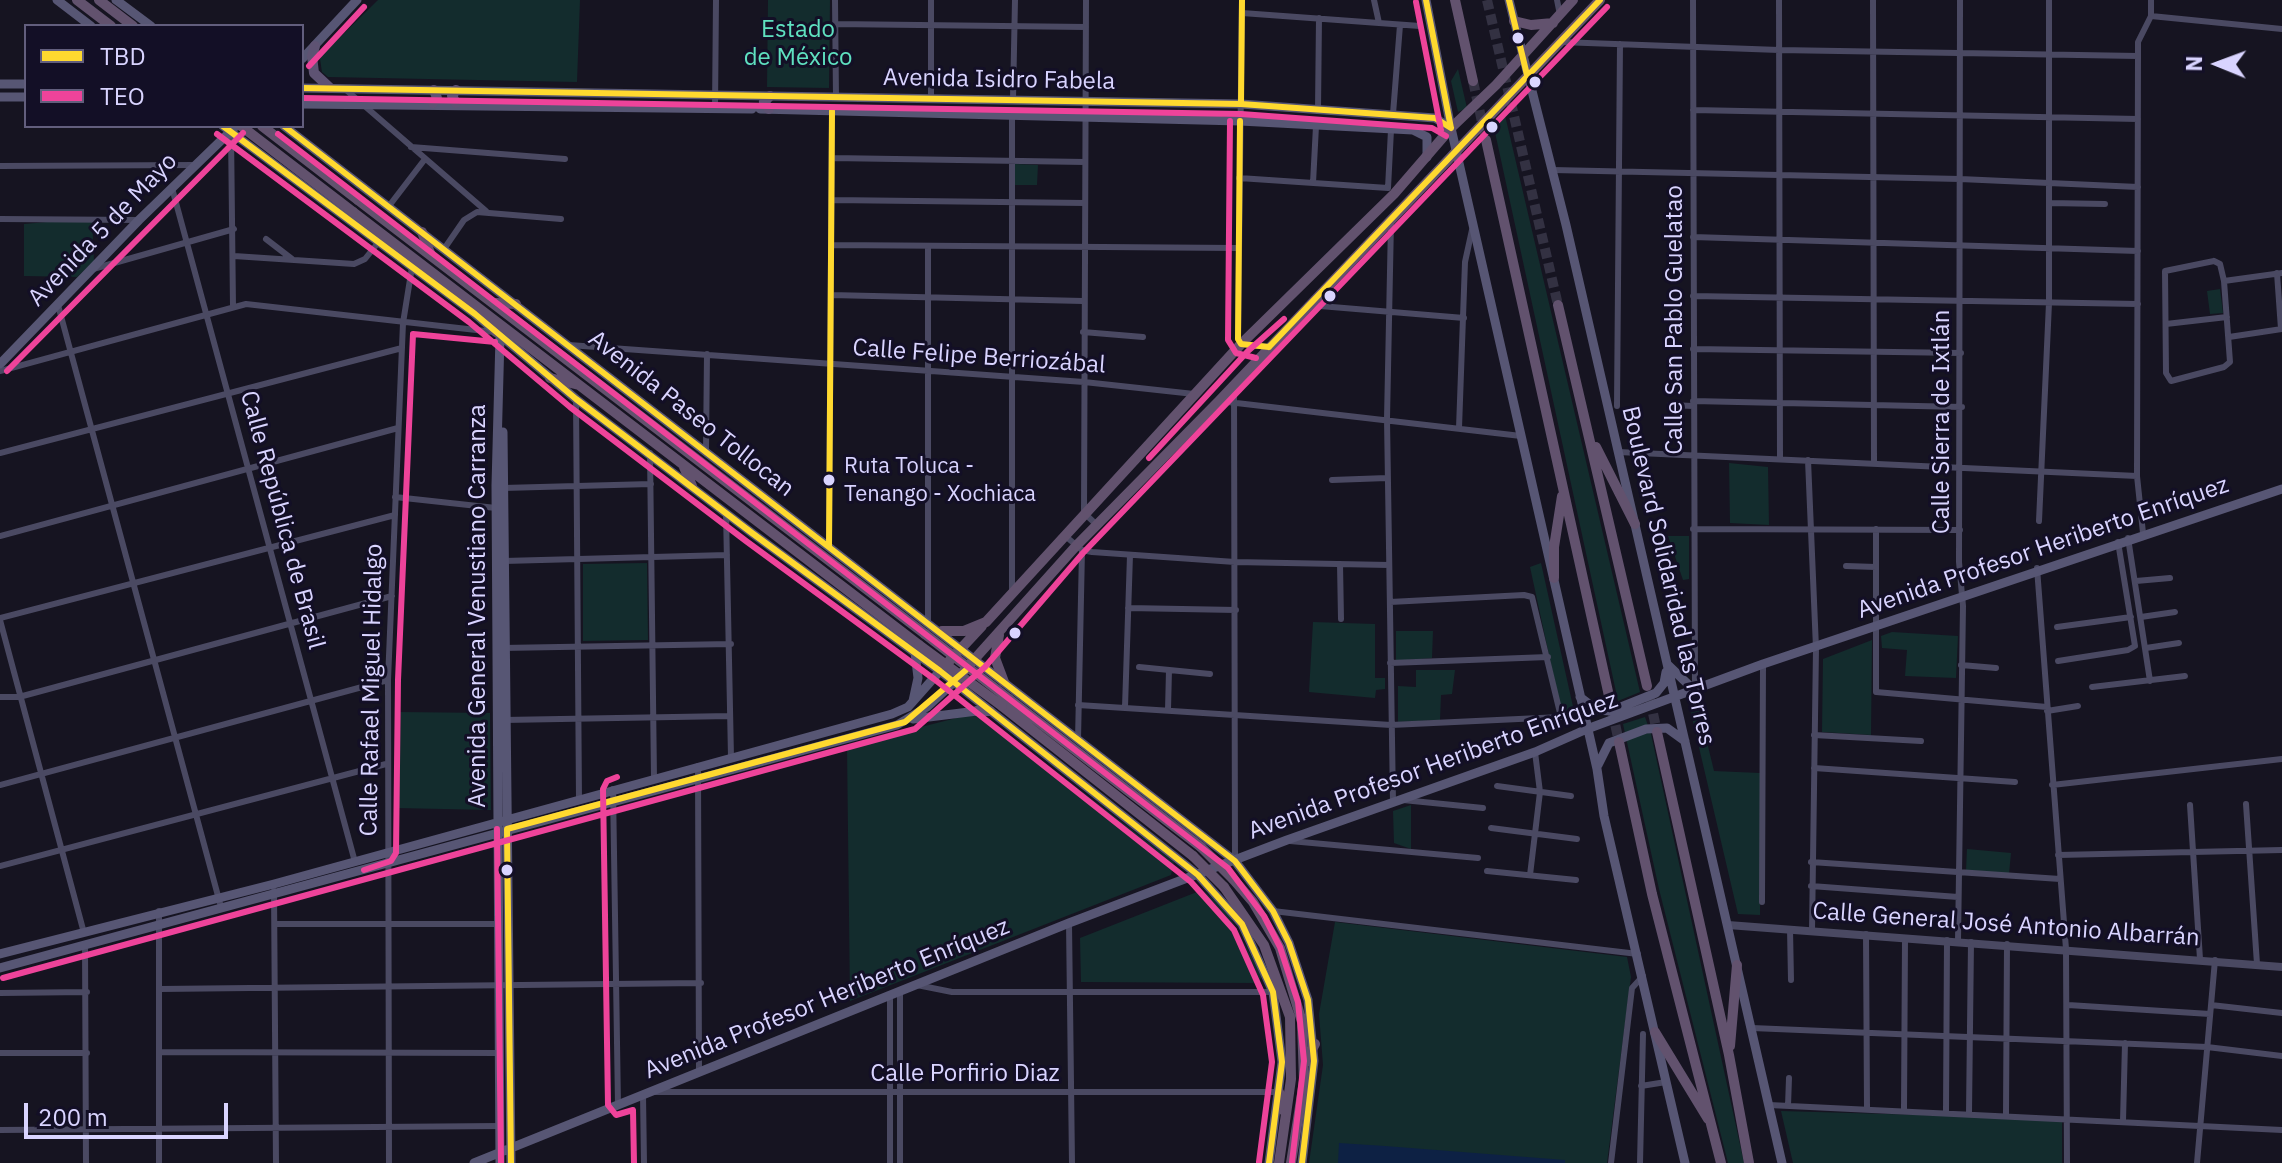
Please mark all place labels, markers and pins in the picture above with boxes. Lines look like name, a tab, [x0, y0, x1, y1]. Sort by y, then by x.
unlabelled marker	[1510, 30, 1526, 46]
unlabelled marker	[1527, 74, 1543, 90]
unlabelled marker	[1484, 119, 1500, 135]
unlabelled marker	[1322, 288, 1338, 304]
place label: Ruta Toluca - Tenango - Xochiaca	[844, 454, 1036, 506]
marker: Ruta Toluca - Tenango - Xochiaca	[821, 472, 837, 488]
unlabelled marker	[1007, 625, 1023, 641]
unlabelled marker	[499, 862, 515, 878]

